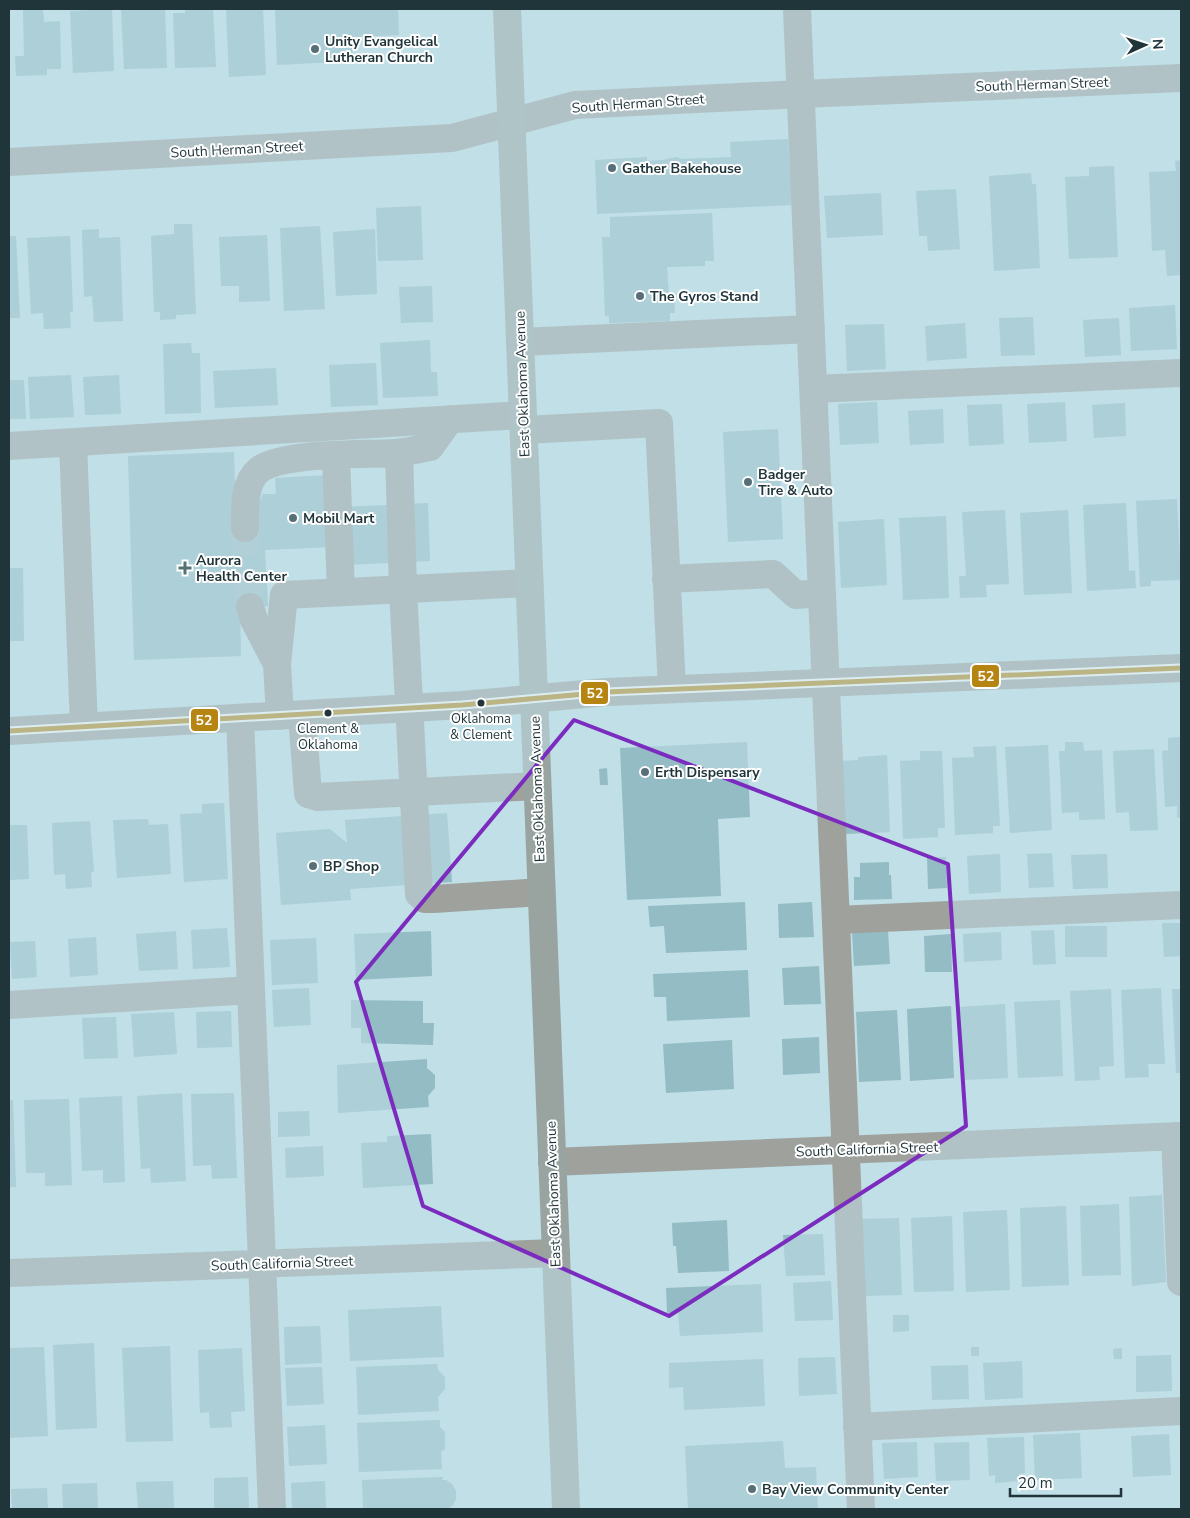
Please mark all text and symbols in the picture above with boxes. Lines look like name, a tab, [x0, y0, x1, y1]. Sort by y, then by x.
north arrow	[1120, 20, 1170, 70]
place label: Unity Evangelical Lutheran Church	[325, 32, 438, 67]
text: N	[1148, 39, 1167, 50]
marker: Unity Evangelical Lutheran Church	[309, 43, 321, 55]
street label: South Herman Street	[975, 73, 1109, 96]
street label: South Herman Street	[571, 89, 705, 118]
street label: South Herman Street	[170, 137, 304, 162]
place label: Gather Bakehouse	[622, 159, 742, 178]
marker: Gather Bakehouse	[606, 162, 618, 174]
place label: The Gyros Stand	[650, 287, 758, 306]
marker: The Gyros Stand	[634, 290, 646, 302]
street label: East Oklahoma Avenue	[510, 311, 535, 457]
place label: Badger Tire & Auto	[758, 465, 833, 500]
marker: Badger Tire & Auto	[742, 476, 754, 488]
place label: Mobil Mart	[303, 509, 375, 528]
marker: Mobil Mart	[287, 512, 299, 524]
place label: Aurora Health Center	[196, 551, 287, 586]
marker: Aurora Health Center	[178, 561, 192, 575]
line badge: 52	[971, 664, 1000, 688]
text: 52	[978, 667, 994, 686]
line badge: 52	[580, 681, 609, 705]
text: 52	[587, 684, 603, 703]
marker: Oklahoma & Clement	[476, 698, 486, 708]
line badge: 52	[190, 708, 219, 732]
marker: Clement & Oklahoma	[323, 708, 333, 718]
place label: Oklahoma & Clement	[450, 710, 512, 744]
text: 52	[196, 711, 212, 730]
street label: East Oklahoma Avenue	[525, 716, 550, 862]
place label: Clement & Oklahoma	[297, 720, 359, 754]
place label: Erth Dispensary	[655, 763, 760, 782]
marker: Erth Dispensary	[639, 766, 651, 778]
place label: BP Shop	[323, 857, 379, 876]
marker: BP Shop	[307, 860, 319, 872]
street label: East Oklahoma Avenue	[541, 1121, 566, 1267]
street label: South California Street	[796, 1138, 939, 1161]
street label: South California Street	[211, 1252, 354, 1275]
scale bar	[1010, 1466, 1121, 1498]
text: 20 m	[1018, 1473, 1053, 1493]
place label: Bay View Community Center	[762, 1480, 949, 1499]
marker: Bay View Community Center	[746, 1483, 758, 1495]

